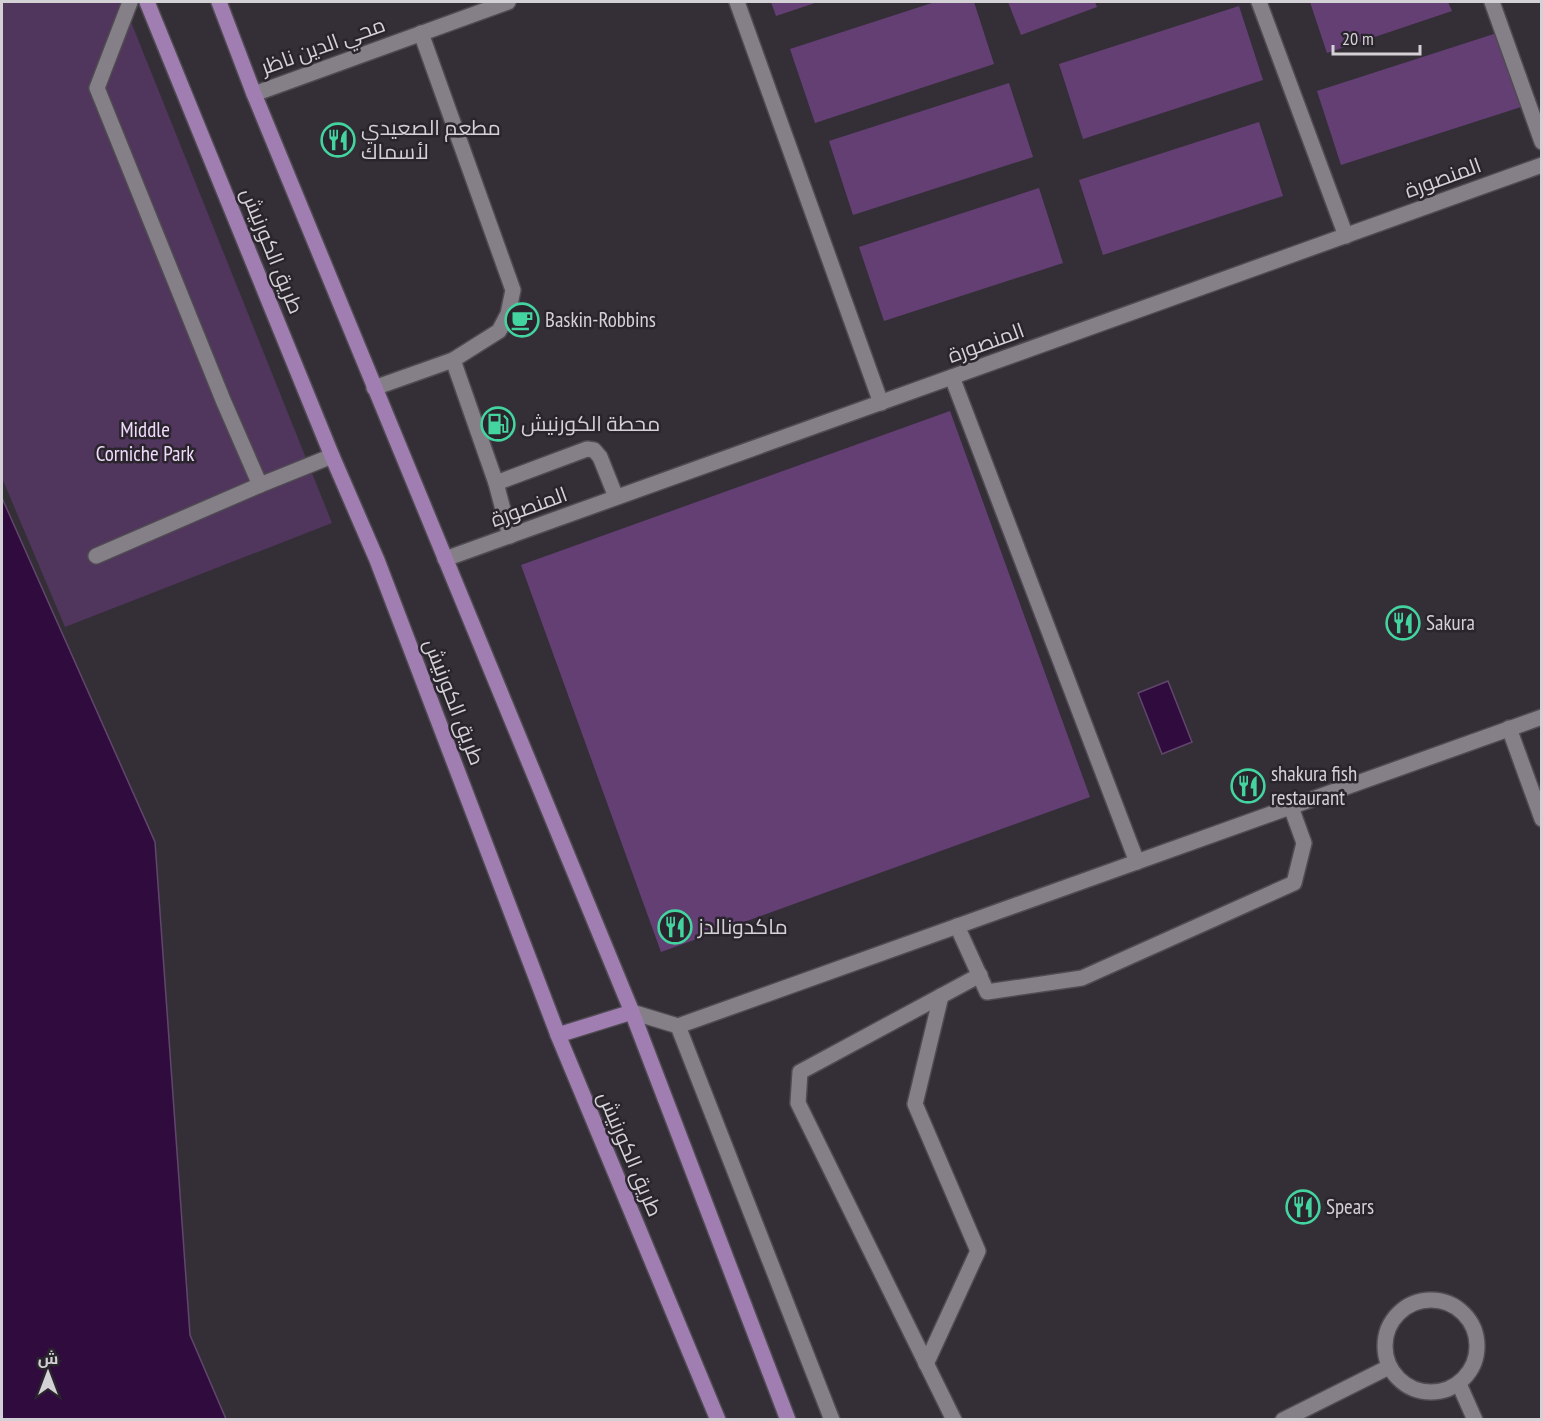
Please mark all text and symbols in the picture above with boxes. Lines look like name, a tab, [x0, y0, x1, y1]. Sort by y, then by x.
street label: محي الدين ناظر	[256, 11, 390, 84]
scale bar	[1333, 18, 1420, 56]
text: 20 m	[1342, 27, 1374, 50]
place label: مطعم الصعيدي لأسماك	[361, 114, 501, 165]
restaurant icon: مطعم الصعيدي لأسماك	[320, 122, 356, 158]
street label: المنصورة	[1401, 151, 1485, 204]
street label: طريق الكورنيش	[235, 184, 310, 318]
cafe icon: Baskin-Robbins	[504, 302, 540, 338]
place label: Baskin-Robbins	[545, 306, 656, 333]
street label: المنصورة	[944, 316, 1028, 369]
fuel station icon: محطة الكورنيش	[480, 406, 516, 442]
place label: محطة الكورنيش	[521, 410, 660, 437]
park label: Middle Corniche Park	[96, 416, 194, 467]
street label: المنصورة	[487, 480, 571, 533]
restaurant icon: Sakura	[1385, 605, 1421, 641]
place label: Sakura	[1426, 609, 1475, 636]
street label: طريق الكورنيش	[418, 635, 491, 769]
place label: shakura fish restaurant	[1271, 760, 1357, 811]
restaurant icon: shakura fish restaurant	[1230, 768, 1266, 804]
restaurant icon: ماكدونالدز	[657, 909, 693, 945]
place label: ماكدونالدز	[697, 913, 788, 940]
street label: طريق الكورنيش	[592, 1087, 669, 1220]
restaurant icon: Spears	[1285, 1189, 1321, 1225]
place label: Spears	[1326, 1193, 1374, 1220]
north arrow	[18, 1343, 78, 1403]
text: ش	[38, 1348, 58, 1368]

